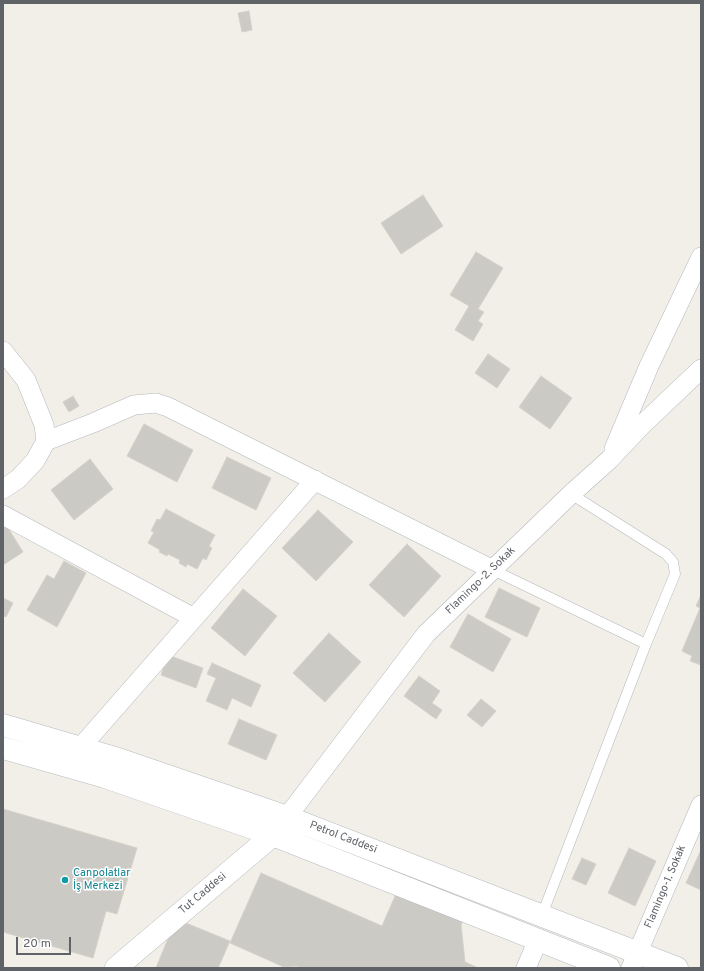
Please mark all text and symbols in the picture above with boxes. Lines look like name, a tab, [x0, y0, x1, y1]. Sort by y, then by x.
street label: Flamingo-2. Sokak	[443, 544, 519, 618]
street label: Petrol Caddesi	[307, 819, 379, 857]
street label: Flamingo-1. Sokak	[643, 843, 689, 931]
place label: Canpolatlar İş Merkezi	[73, 867, 130, 893]
street label: Tut Caddesi	[177, 870, 229, 918]
marker: Canpolatlar İş Merkezi	[60, 875, 70, 885]
scale bar	[18, 929, 73, 955]
text: 20 m	[23, 936, 51, 952]

